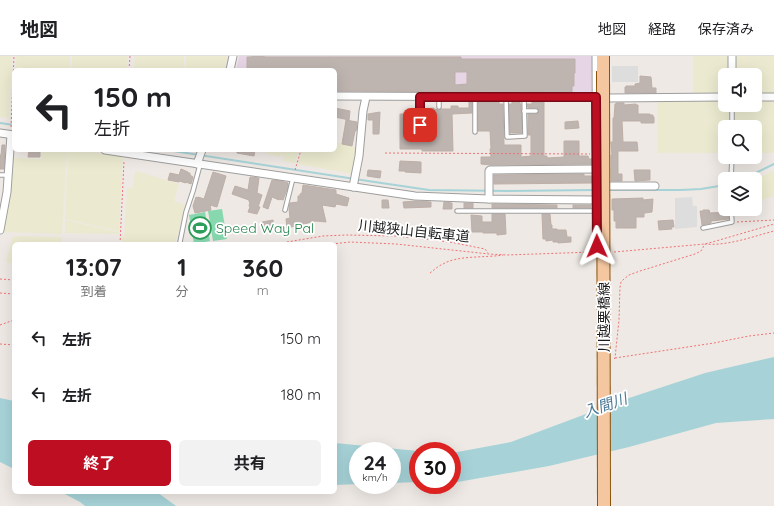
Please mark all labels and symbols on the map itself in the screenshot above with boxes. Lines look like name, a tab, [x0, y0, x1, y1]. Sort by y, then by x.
pin	[403, 108, 437, 142]
sports icon: Speed Way Pal	[187, 215, 213, 241]
street label: 川越狭山自転車道	[357, 216, 471, 246]
place label: Speed Way Pal	[216, 219, 314, 237]
position arrow	[576, 225, 618, 267]
street label: 川越栗橋線	[595, 282, 613, 352]
water label: 入間川	[581, 388, 631, 421]
speed limit sign: 30	[409, 442, 461, 494]

